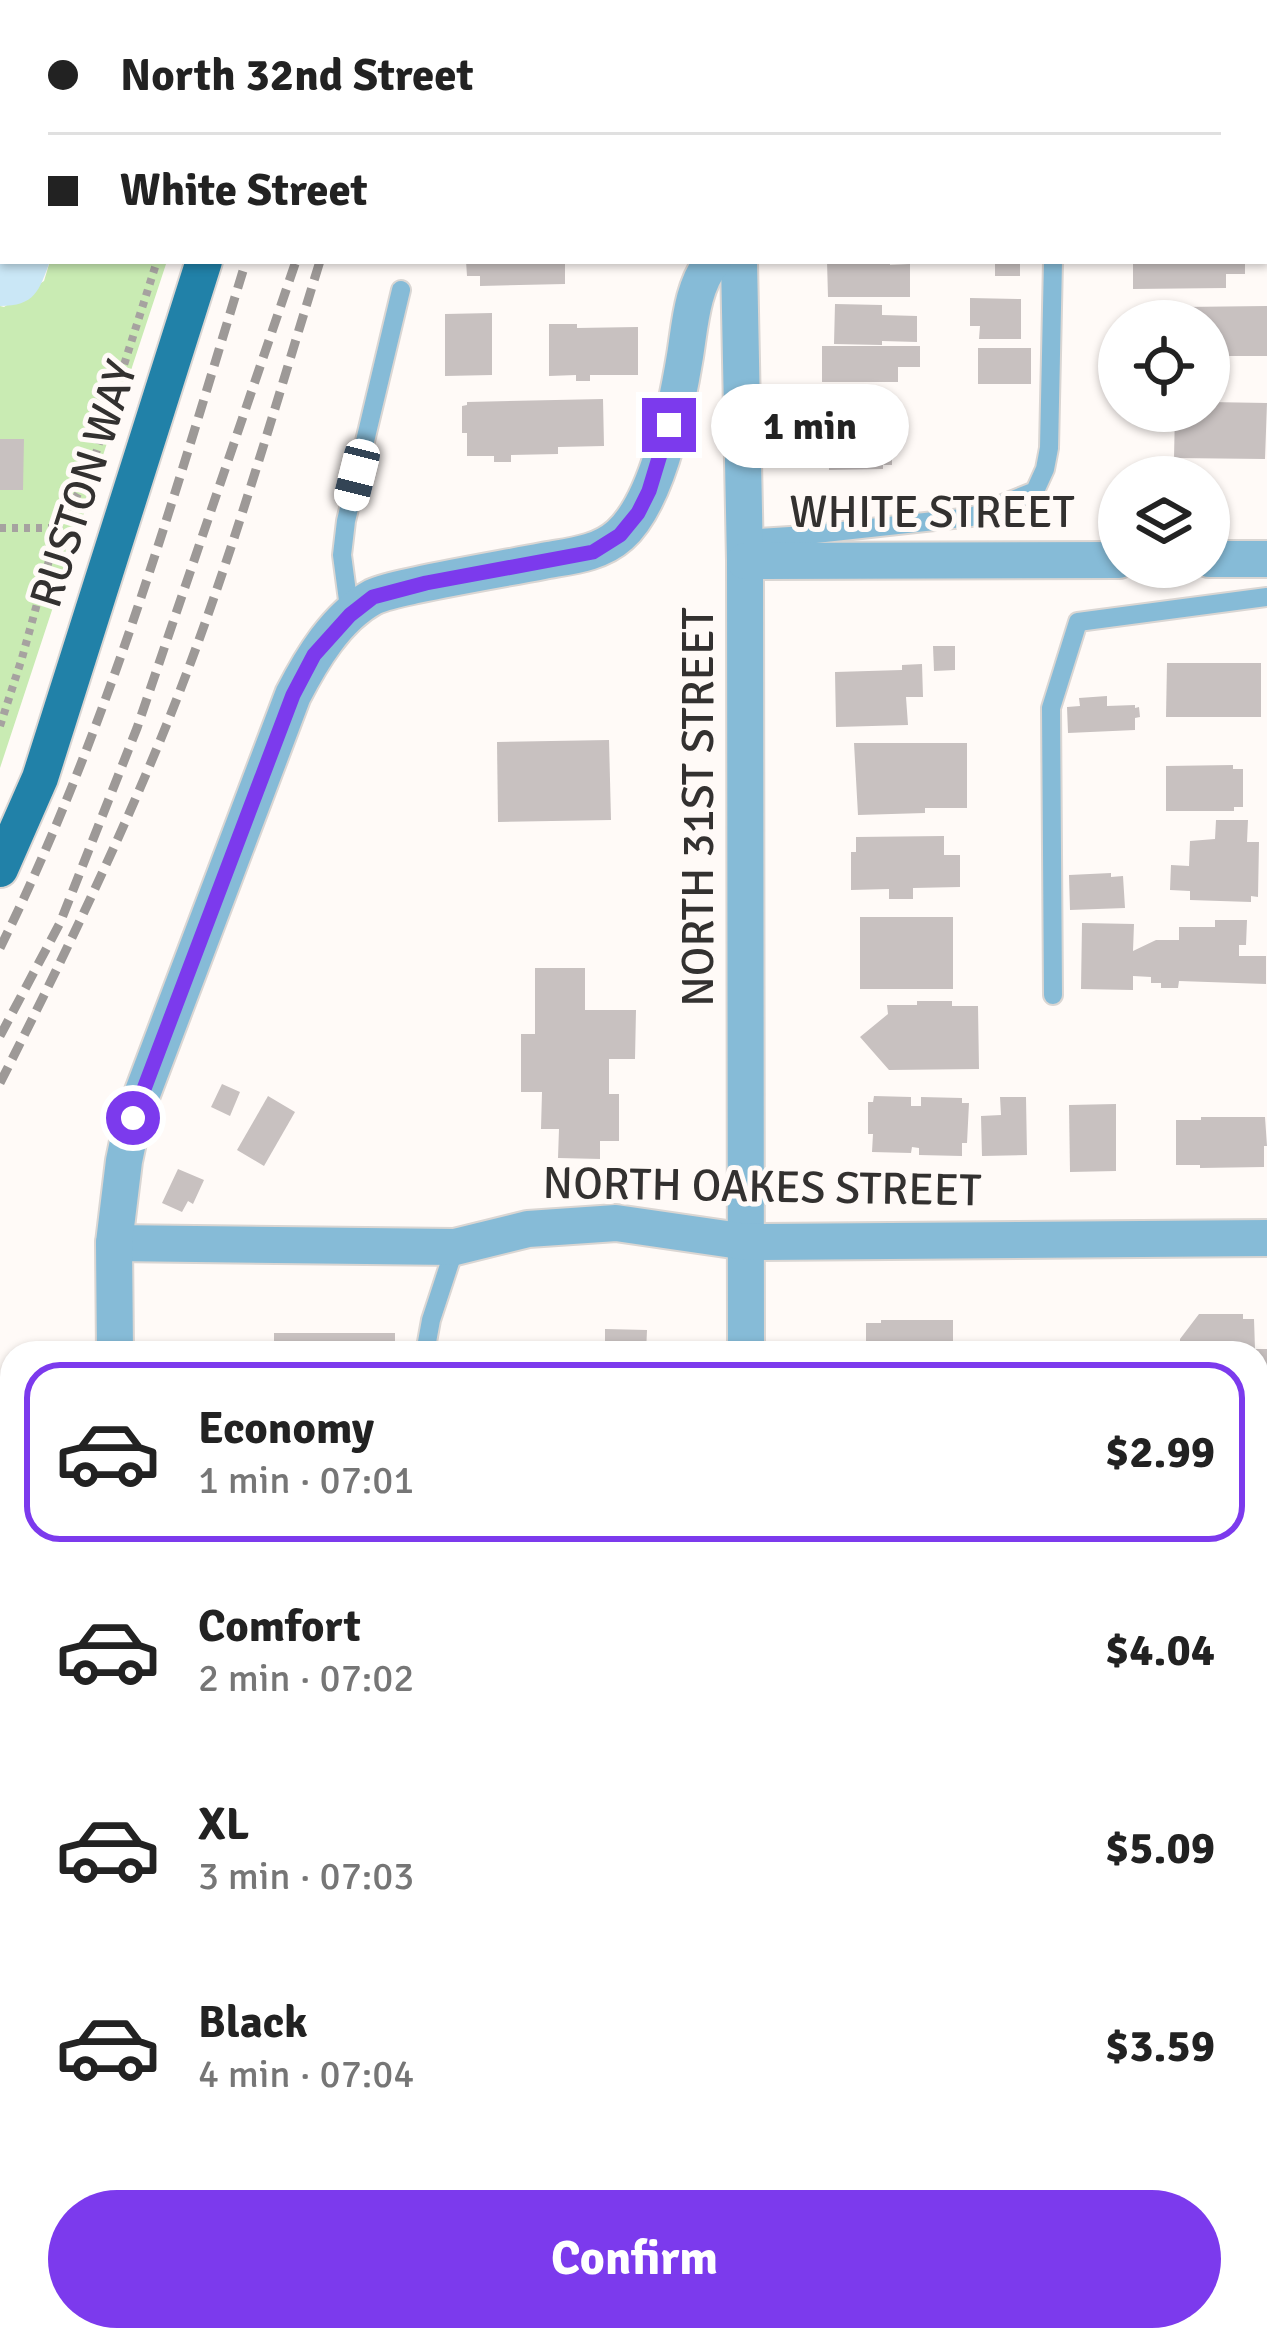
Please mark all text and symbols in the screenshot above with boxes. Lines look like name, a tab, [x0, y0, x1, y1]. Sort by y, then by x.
text: North 32nd Street	[120, 48, 474, 103]
text: White Street	[120, 163, 368, 218]
map controls	[1098, 300, 1230, 588]
button: locate	[1098, 300, 1230, 432]
street label: RUSTON WAY	[18, 353, 150, 614]
callout: 1 min	[711, 383, 909, 467]
route end	[642, 398, 696, 452]
text: 1 min	[763, 402, 857, 450]
car	[331, 436, 383, 514]
button: layers	[1098, 456, 1230, 588]
street label: WHITE STREET	[789, 485, 1075, 540]
street label: NORTH 31ST STREET	[671, 607, 726, 1007]
route start	[106, 1091, 160, 1145]
street label: NORTH OAKES STREET	[542, 1156, 982, 1218]
icon: car	[54, 1398, 162, 1506]
text: Economy	[198, 1401, 374, 1456]
text: $2.99	[1105, 1425, 1215, 1480]
text: 1 min · 07:01	[198, 1456, 414, 1504]
icon: car	[54, 1596, 162, 1704]
text: Comfort	[198, 1599, 361, 1654]
text: $4.04	[1105, 1623, 1215, 1678]
text: 2 min · 07:02	[198, 1654, 414, 1702]
icon: car	[54, 1794, 162, 1902]
text: XL	[198, 1797, 249, 1852]
text: $5.09	[1105, 1821, 1215, 1876]
text: 3 min · 07:03	[198, 1852, 414, 1900]
icon: car	[54, 1992, 162, 2100]
text: Black	[198, 1995, 308, 2050]
text: $3.59	[1105, 2019, 1215, 2074]
text: 4 min · 07:04	[198, 2050, 414, 2098]
button: Confirm	[48, 2190, 1221, 2328]

